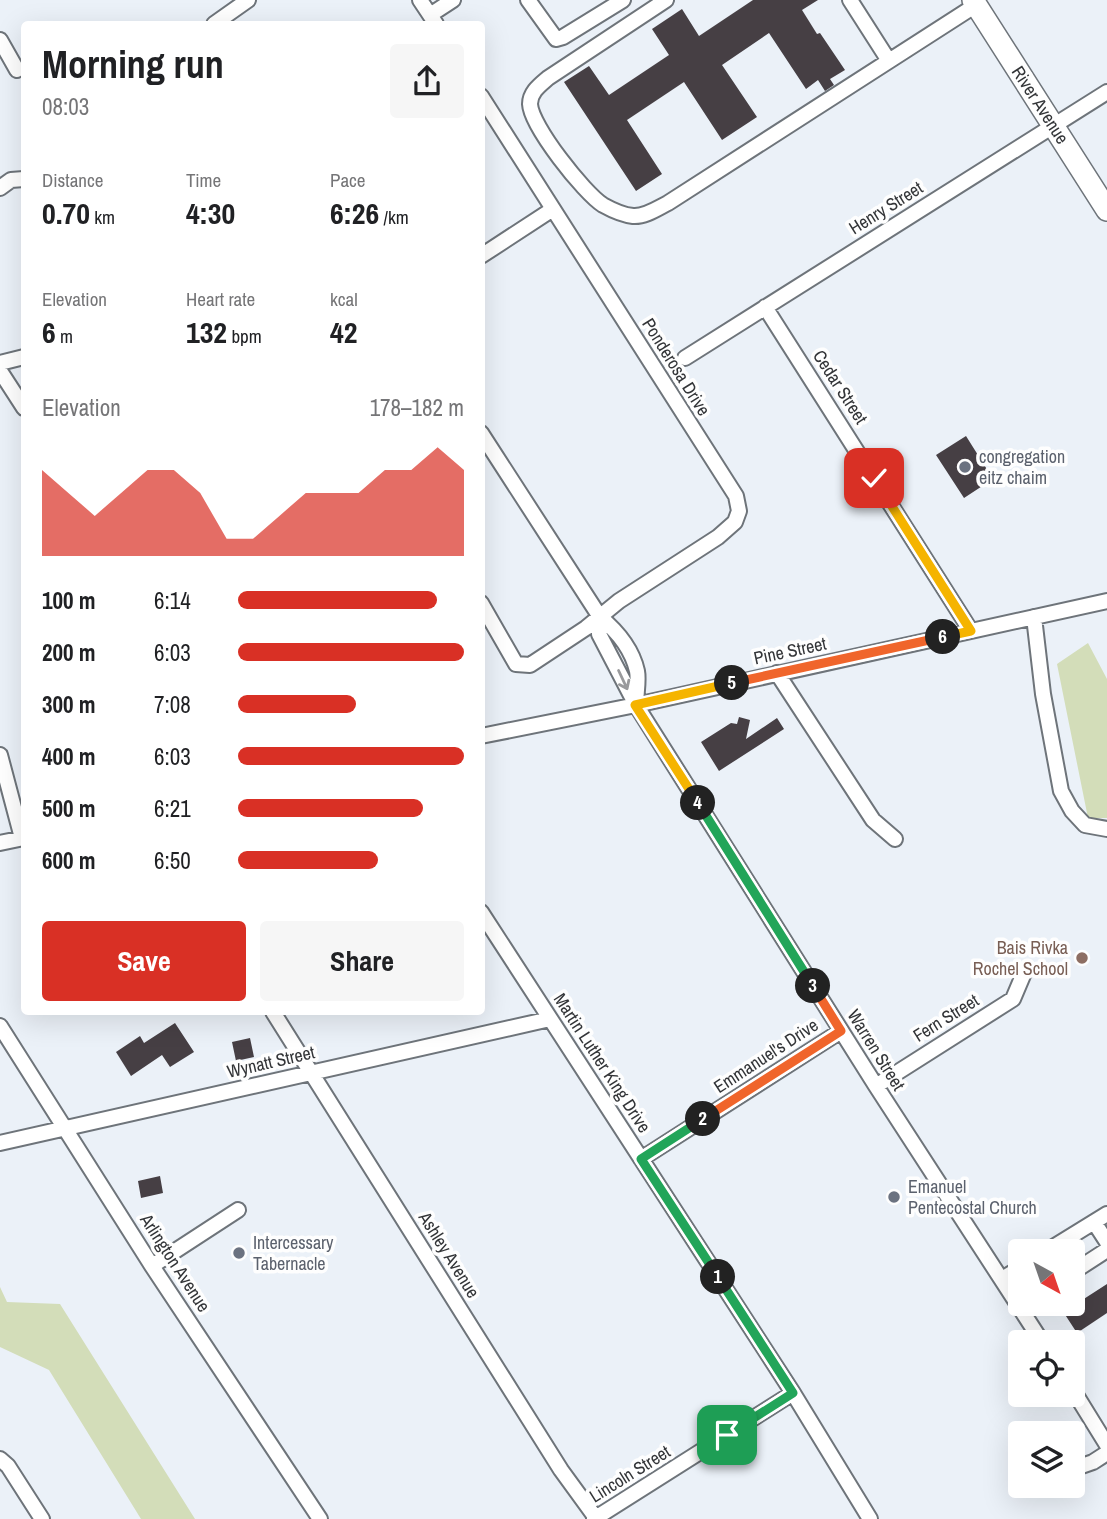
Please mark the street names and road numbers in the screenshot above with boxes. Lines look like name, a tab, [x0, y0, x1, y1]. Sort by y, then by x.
street label: River Avenue	[1006, 61, 1075, 149]
street label: Henry Street	[844, 175, 927, 240]
street label: Ponderosa Drive	[636, 313, 716, 420]
street label: Cedar Street	[807, 345, 874, 429]
street label: Pine Street	[751, 631, 829, 670]
street label: Martin Luther King Drive	[548, 988, 657, 1137]
street label: Fern Street	[908, 988, 983, 1048]
street label: Warren Street	[842, 1004, 911, 1095]
street label: Emmanuel's Drive	[709, 1012, 823, 1099]
street label: Wynatt Street	[225, 1039, 317, 1084]
street label: Ashley Avenue	[412, 1206, 486, 1303]
street label: Arlington Avenue	[134, 1208, 216, 1317]
street label: Lincoln Street	[584, 1439, 675, 1508]

